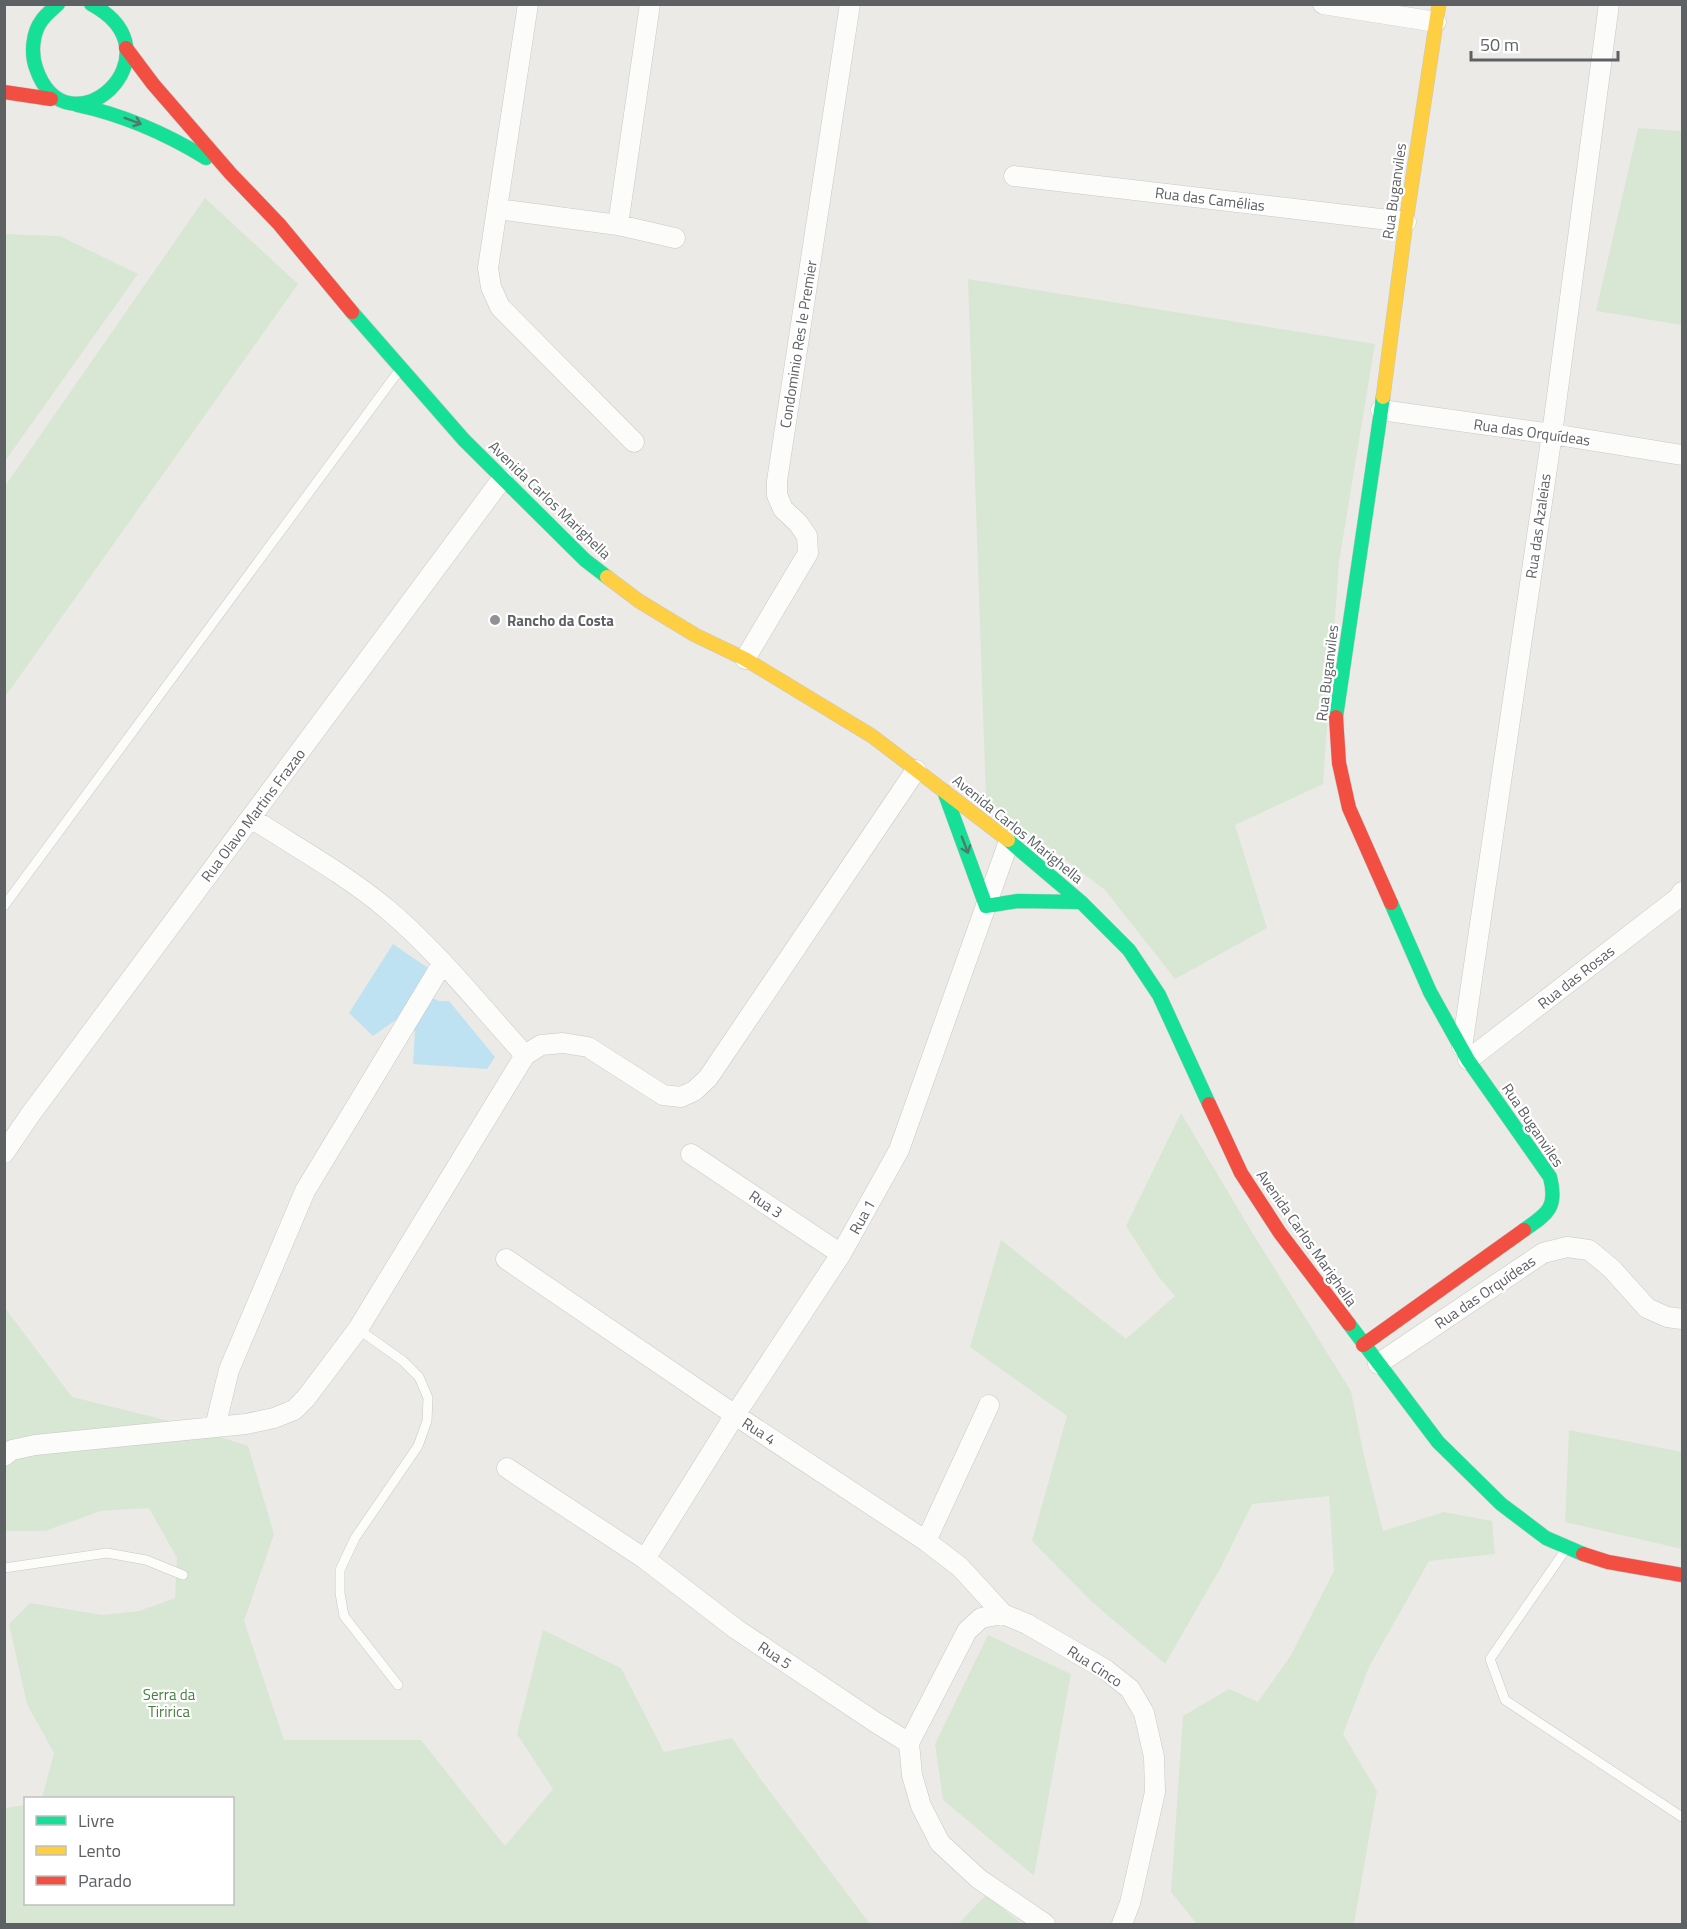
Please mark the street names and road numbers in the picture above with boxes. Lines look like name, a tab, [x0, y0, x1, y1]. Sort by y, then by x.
street label: Rua Buganviles	[1376, 141, 1412, 241]
street label: Rua das Camélias	[1154, 181, 1266, 217]
street label: Condominio Res le Premier	[773, 258, 823, 430]
street label: Rua das Orquídeas	[1472, 412, 1592, 452]
street label: Avenida Carlos Marighella	[484, 435, 617, 565]
street label: Rua das Azaleias	[1519, 472, 1557, 580]
street label: Rua Buganviles	[1310, 623, 1344, 722]
street label: Rua Olavo Martins Frazao	[195, 743, 311, 887]
street label: Avenida Carlos Marighella	[948, 769, 1089, 889]
street label: Rua das Rosas	[1533, 940, 1619, 1014]
street label: Rua Buganviles	[1496, 1078, 1570, 1172]
street label: Avenida Carlos Marighella	[1251, 1165, 1363, 1311]
street label: Rua 3	[744, 1184, 788, 1224]
street label: Rua 1	[843, 1196, 881, 1238]
street label: Rua das Orquídeas	[1430, 1250, 1540, 1334]
street label: Rua 4	[737, 1411, 781, 1451]
street label: Rua 5	[753, 1635, 797, 1675]
street label: Rua Cinco	[1063, 1640, 1127, 1693]

